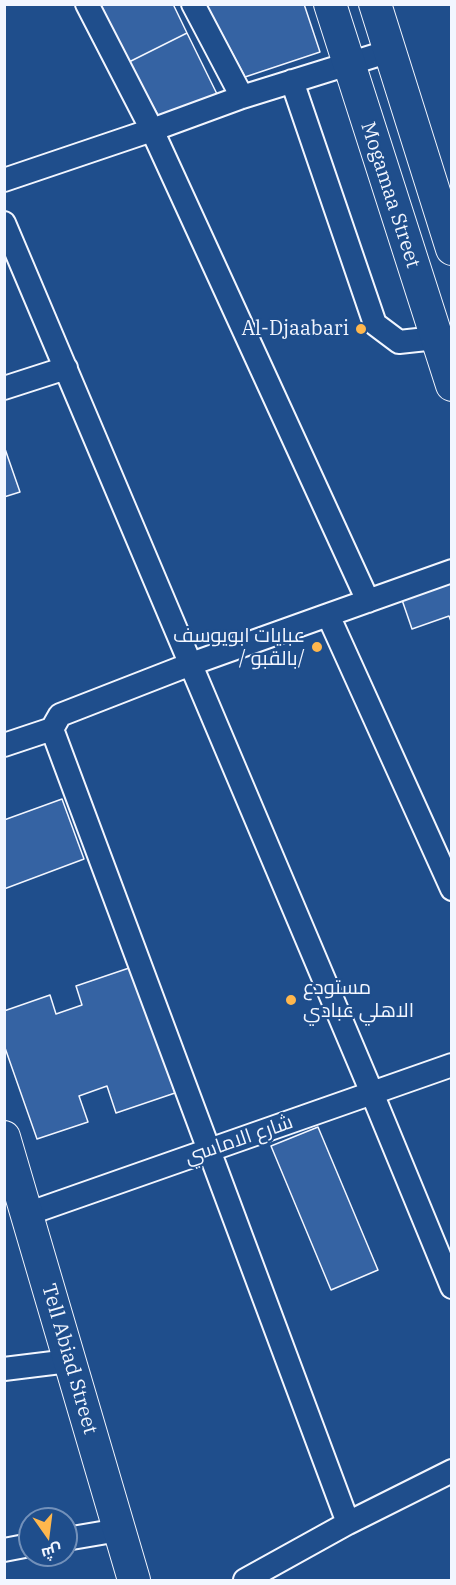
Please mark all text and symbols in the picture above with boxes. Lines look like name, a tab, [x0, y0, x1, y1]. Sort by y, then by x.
street label: Mogamaa Street	[355, 119, 425, 271]
place label: Al-Djaabari	[242, 317, 349, 341]
marker: Al-Djaabari	[354, 322, 368, 336]
place label: عبايات ابويوسف / بالقبو/	[173, 624, 305, 671]
marker: عبايات ابويوسف / بالقبو/	[310, 640, 324, 654]
place label: مستودع الاهلي عبادي	[303, 976, 414, 1023]
marker: مستودع الاهلي عبادي	[284, 993, 298, 1007]
street label: شارع الاماسي	[182, 1110, 296, 1170]
street label: Tell Abiad Street	[36, 1281, 102, 1437]
north arrow	[18, 1507, 78, 1567]
text: ش	[39, 1540, 64, 1565]

